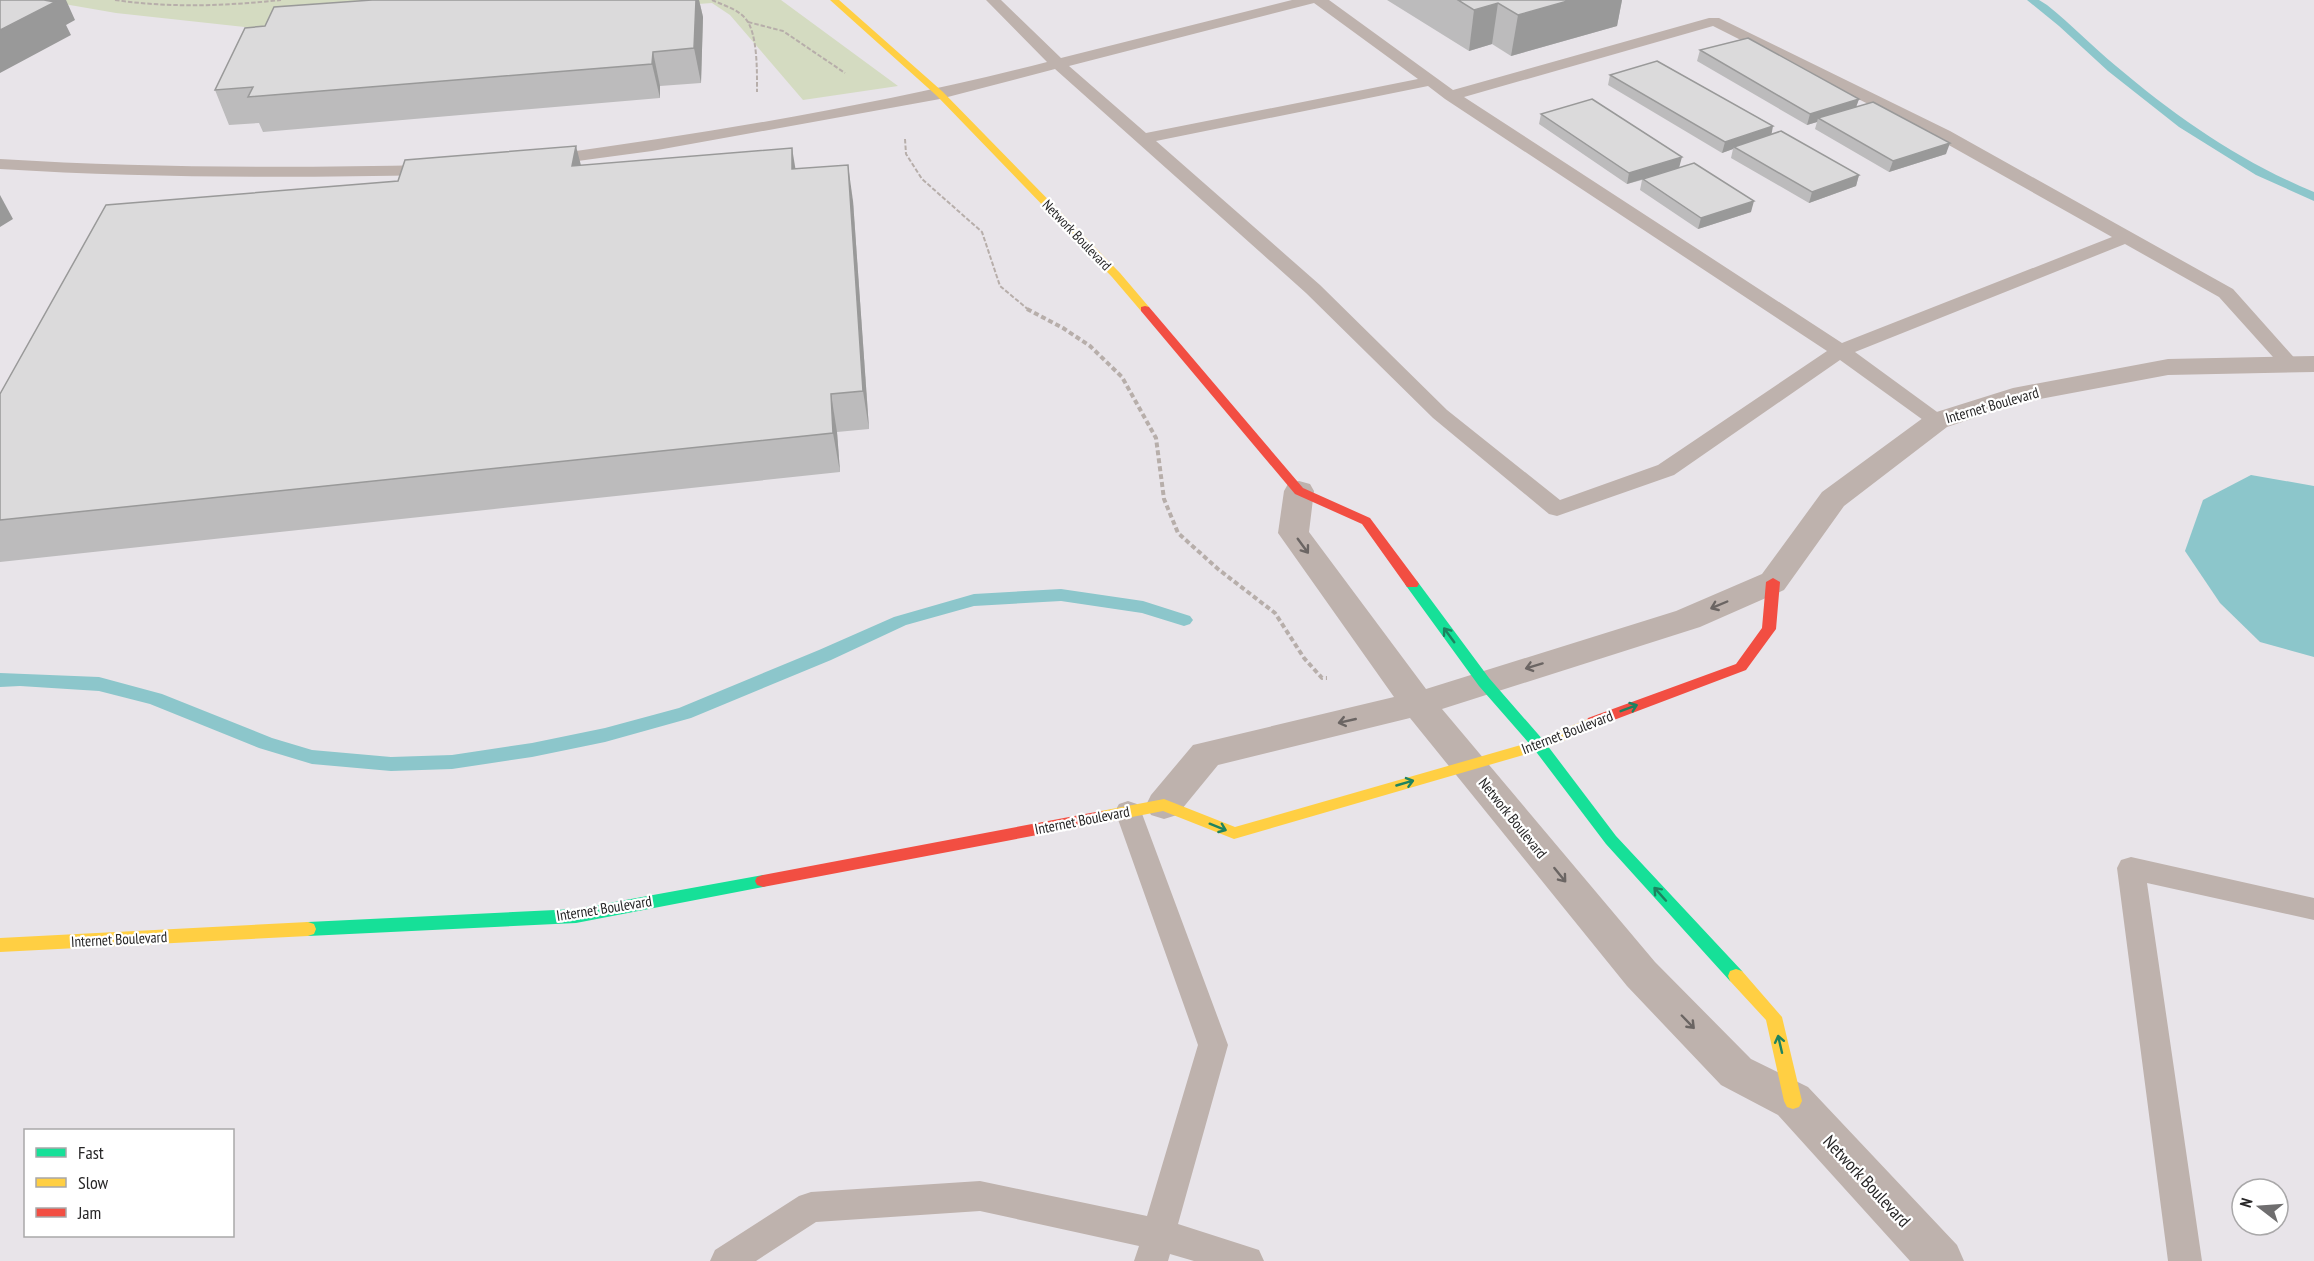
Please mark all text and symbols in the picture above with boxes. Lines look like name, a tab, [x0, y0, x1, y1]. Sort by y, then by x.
street label: Network Boulevard	[1039, 196, 1115, 274]
street label: Internet Boulevard	[1943, 383, 2041, 427]
one-way arrow	[1297, 537, 1309, 553]
one-way arrow	[1710, 600, 1728, 611]
one-way arrow	[1443, 627, 1455, 643]
one-way arrow	[1525, 661, 1544, 672]
one-way arrow	[1620, 701, 1638, 712]
street label: Internet Boulevard	[1519, 706, 1615, 758]
one-way arrow	[1338, 716, 1357, 727]
street label: Network Boulevard	[1475, 774, 1551, 862]
one-way arrow	[1395, 777, 1414, 788]
street label: Internet Boulevard	[1033, 801, 1131, 839]
one-way arrow	[1209, 822, 1227, 833]
one-way arrow	[1553, 867, 1566, 883]
one-way arrow	[1653, 886, 1667, 901]
street label: Internet Boulevard	[555, 891, 653, 925]
street label: Internet Boulevard	[70, 927, 168, 951]
one-way arrow	[1680, 1014, 1695, 1029]
one-way arrow	[1773, 1035, 1785, 1054]
legend	[24, 1129, 234, 1237]
street label: Network Boulevard	[1818, 1130, 1916, 1232]
text: Fast	[78, 1141, 104, 1164]
text: Slow	[78, 1171, 109, 1194]
north arrow	[2230, 1177, 2290, 1237]
text: N	[2235, 1196, 2256, 1210]
text: Jam	[77, 1201, 101, 1224]

